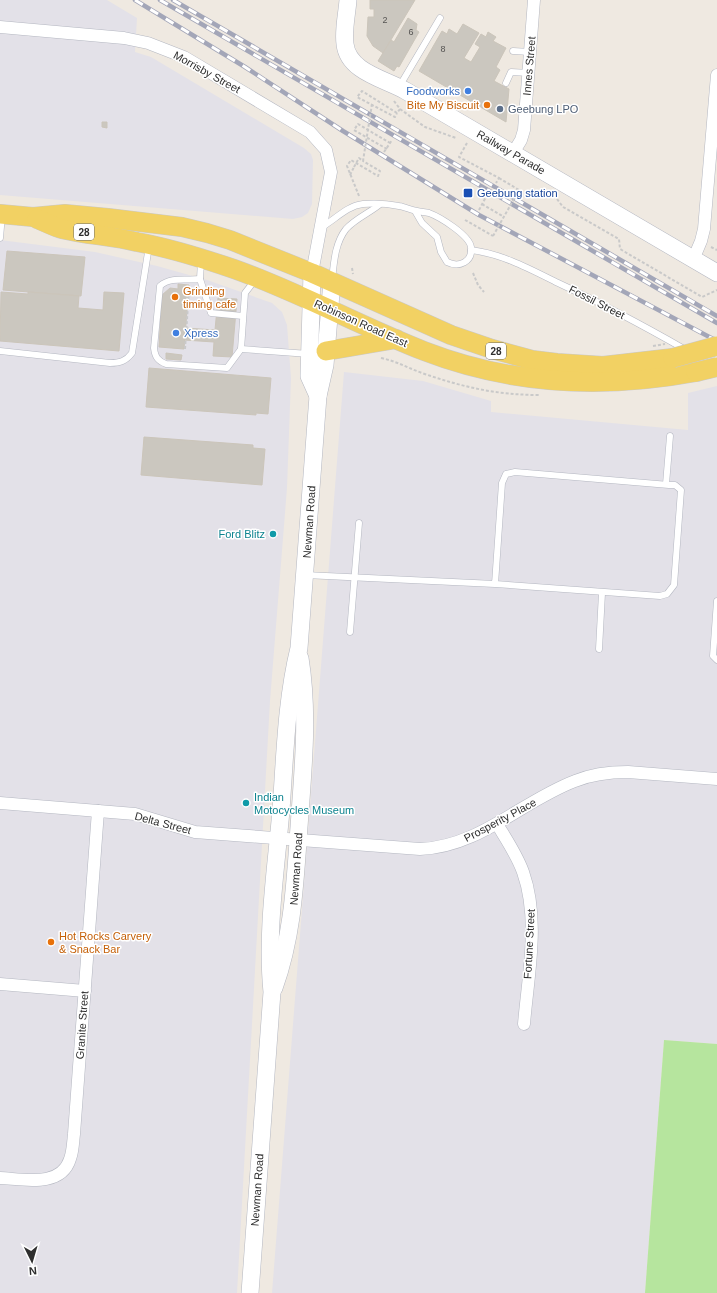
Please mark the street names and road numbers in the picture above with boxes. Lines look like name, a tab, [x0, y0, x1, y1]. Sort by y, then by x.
street label: Innes Street	[520, 36, 538, 96]
street label: Morrisby Street	[171, 49, 243, 95]
street label: Railway Parade	[475, 128, 547, 176]
road number: 28	[74, 224, 94, 240]
street label: Fossil Street	[567, 283, 627, 321]
street label: Robinson Road East	[312, 297, 410, 349]
road number: 28	[486, 343, 506, 359]
street label: Newman Road	[300, 485, 318, 559]
street label: Prosperity Place	[462, 796, 538, 844]
street label: Delta Street	[133, 810, 193, 836]
street label: Newman Road	[287, 832, 305, 906]
street label: Fortune Street	[521, 909, 537, 979]
street label: Granite Street	[74, 990, 90, 1060]
street label: Newman Road	[248, 1153, 266, 1227]

